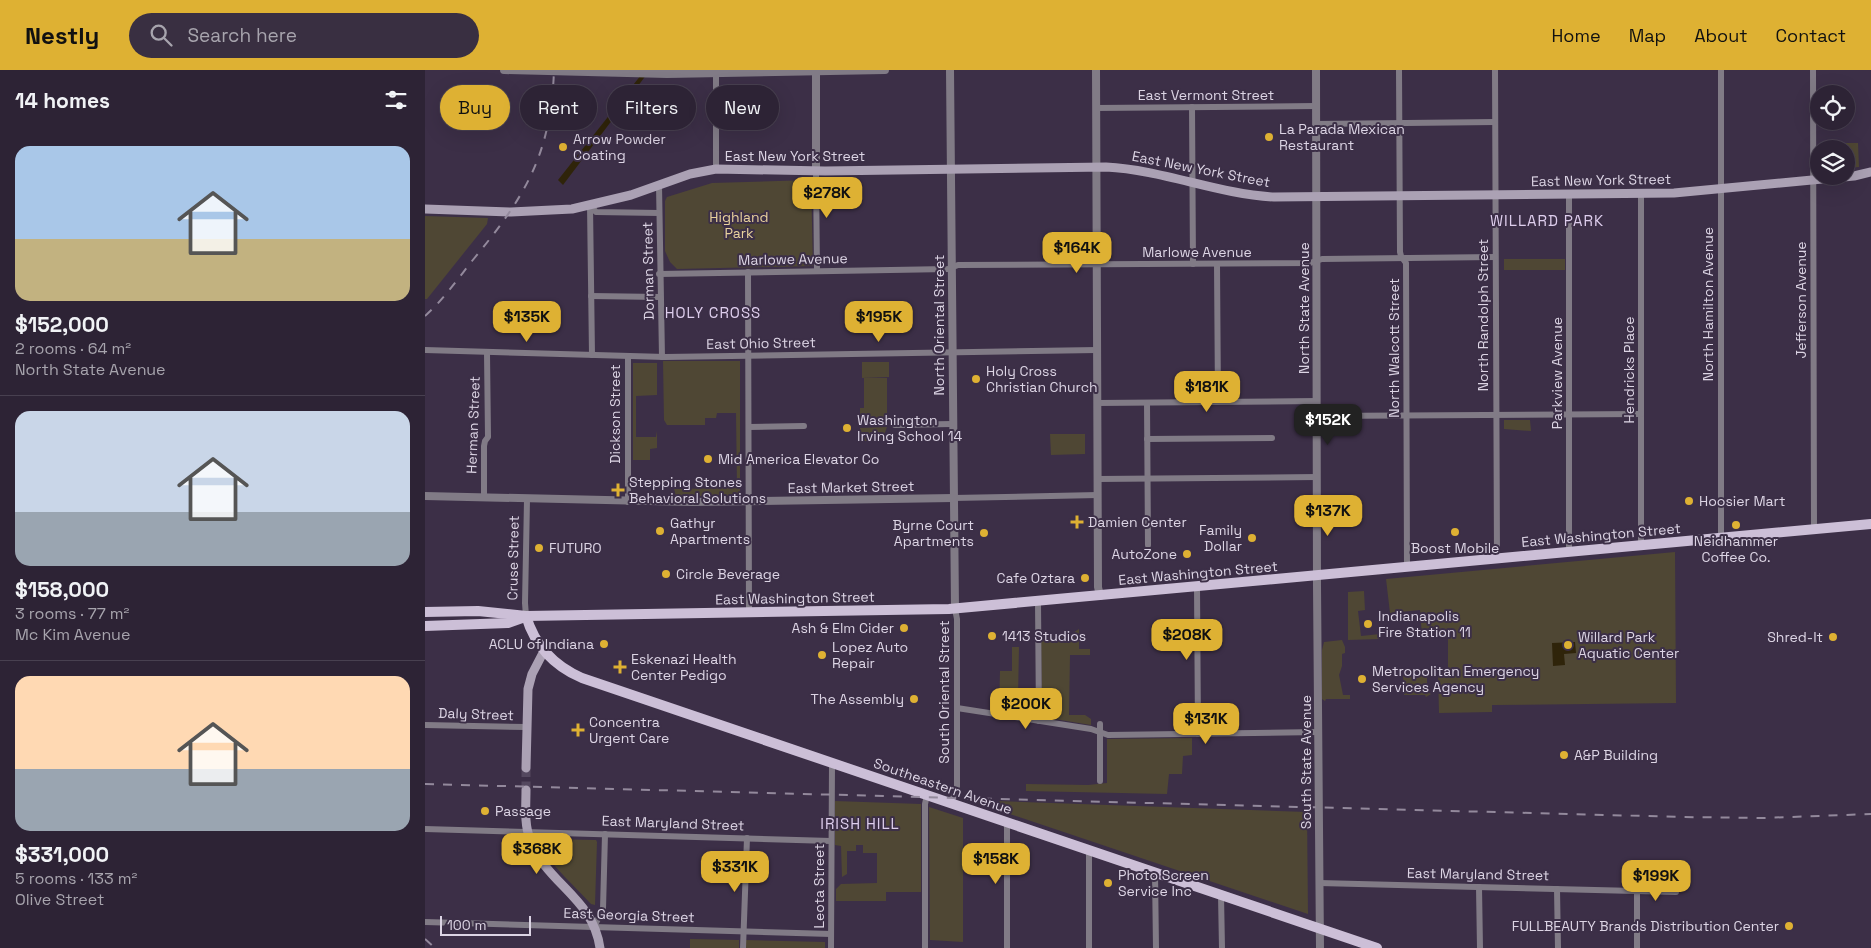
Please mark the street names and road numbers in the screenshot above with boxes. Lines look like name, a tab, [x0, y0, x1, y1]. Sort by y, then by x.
street label: East Vermont Street	[1138, 86, 1274, 104]
street label: East New York Street	[725, 147, 865, 165]
street label: East New York Street	[1130, 147, 1272, 191]
street label: East New York Street	[1531, 170, 1671, 190]
street label: Dorman Street	[638, 222, 658, 320]
street label: North Hamilton Avenue	[1699, 227, 1717, 381]
street label: North Randolph Street	[1474, 239, 1492, 391]
street label: Jefferson Avenue	[1792, 241, 1810, 359]
street label: North State Avenue	[1295, 242, 1313, 374]
street label: Marlowe Avenue	[1142, 243, 1252, 261]
street label: Marlowe Avenue	[738, 249, 848, 269]
street label: North Oriental Street	[930, 255, 948, 395]
street label: North Walcott Street	[1385, 278, 1403, 418]
street label: Parkview Avenue	[1548, 317, 1566, 429]
street label: Hendricks Place	[1620, 317, 1638, 423]
street label: East Ohio Street	[706, 333, 816, 353]
street label: Dickson Street	[606, 364, 624, 464]
street label: Herman Street	[462, 376, 484, 474]
street label: East Market Street	[788, 477, 914, 497]
street label: Cruse Street	[503, 515, 523, 601]
street label: East Washington Street	[1521, 519, 1681, 551]
street label: East Washington Street	[1118, 557, 1278, 589]
street label: East Washington Street	[715, 588, 875, 608]
street label: South Oriental Street	[935, 620, 953, 764]
street label: South State Avenue	[1297, 695, 1315, 829]
street label: Daly Street	[438, 704, 514, 724]
street label: Southeastern Avenue	[871, 754, 1015, 818]
street label: East Maryland Street	[601, 812, 745, 834]
street label: Leota Street	[810, 843, 828, 929]
street label: East Maryland Street	[1407, 864, 1549, 884]
street label: East Georgia Street	[563, 904, 695, 926]

